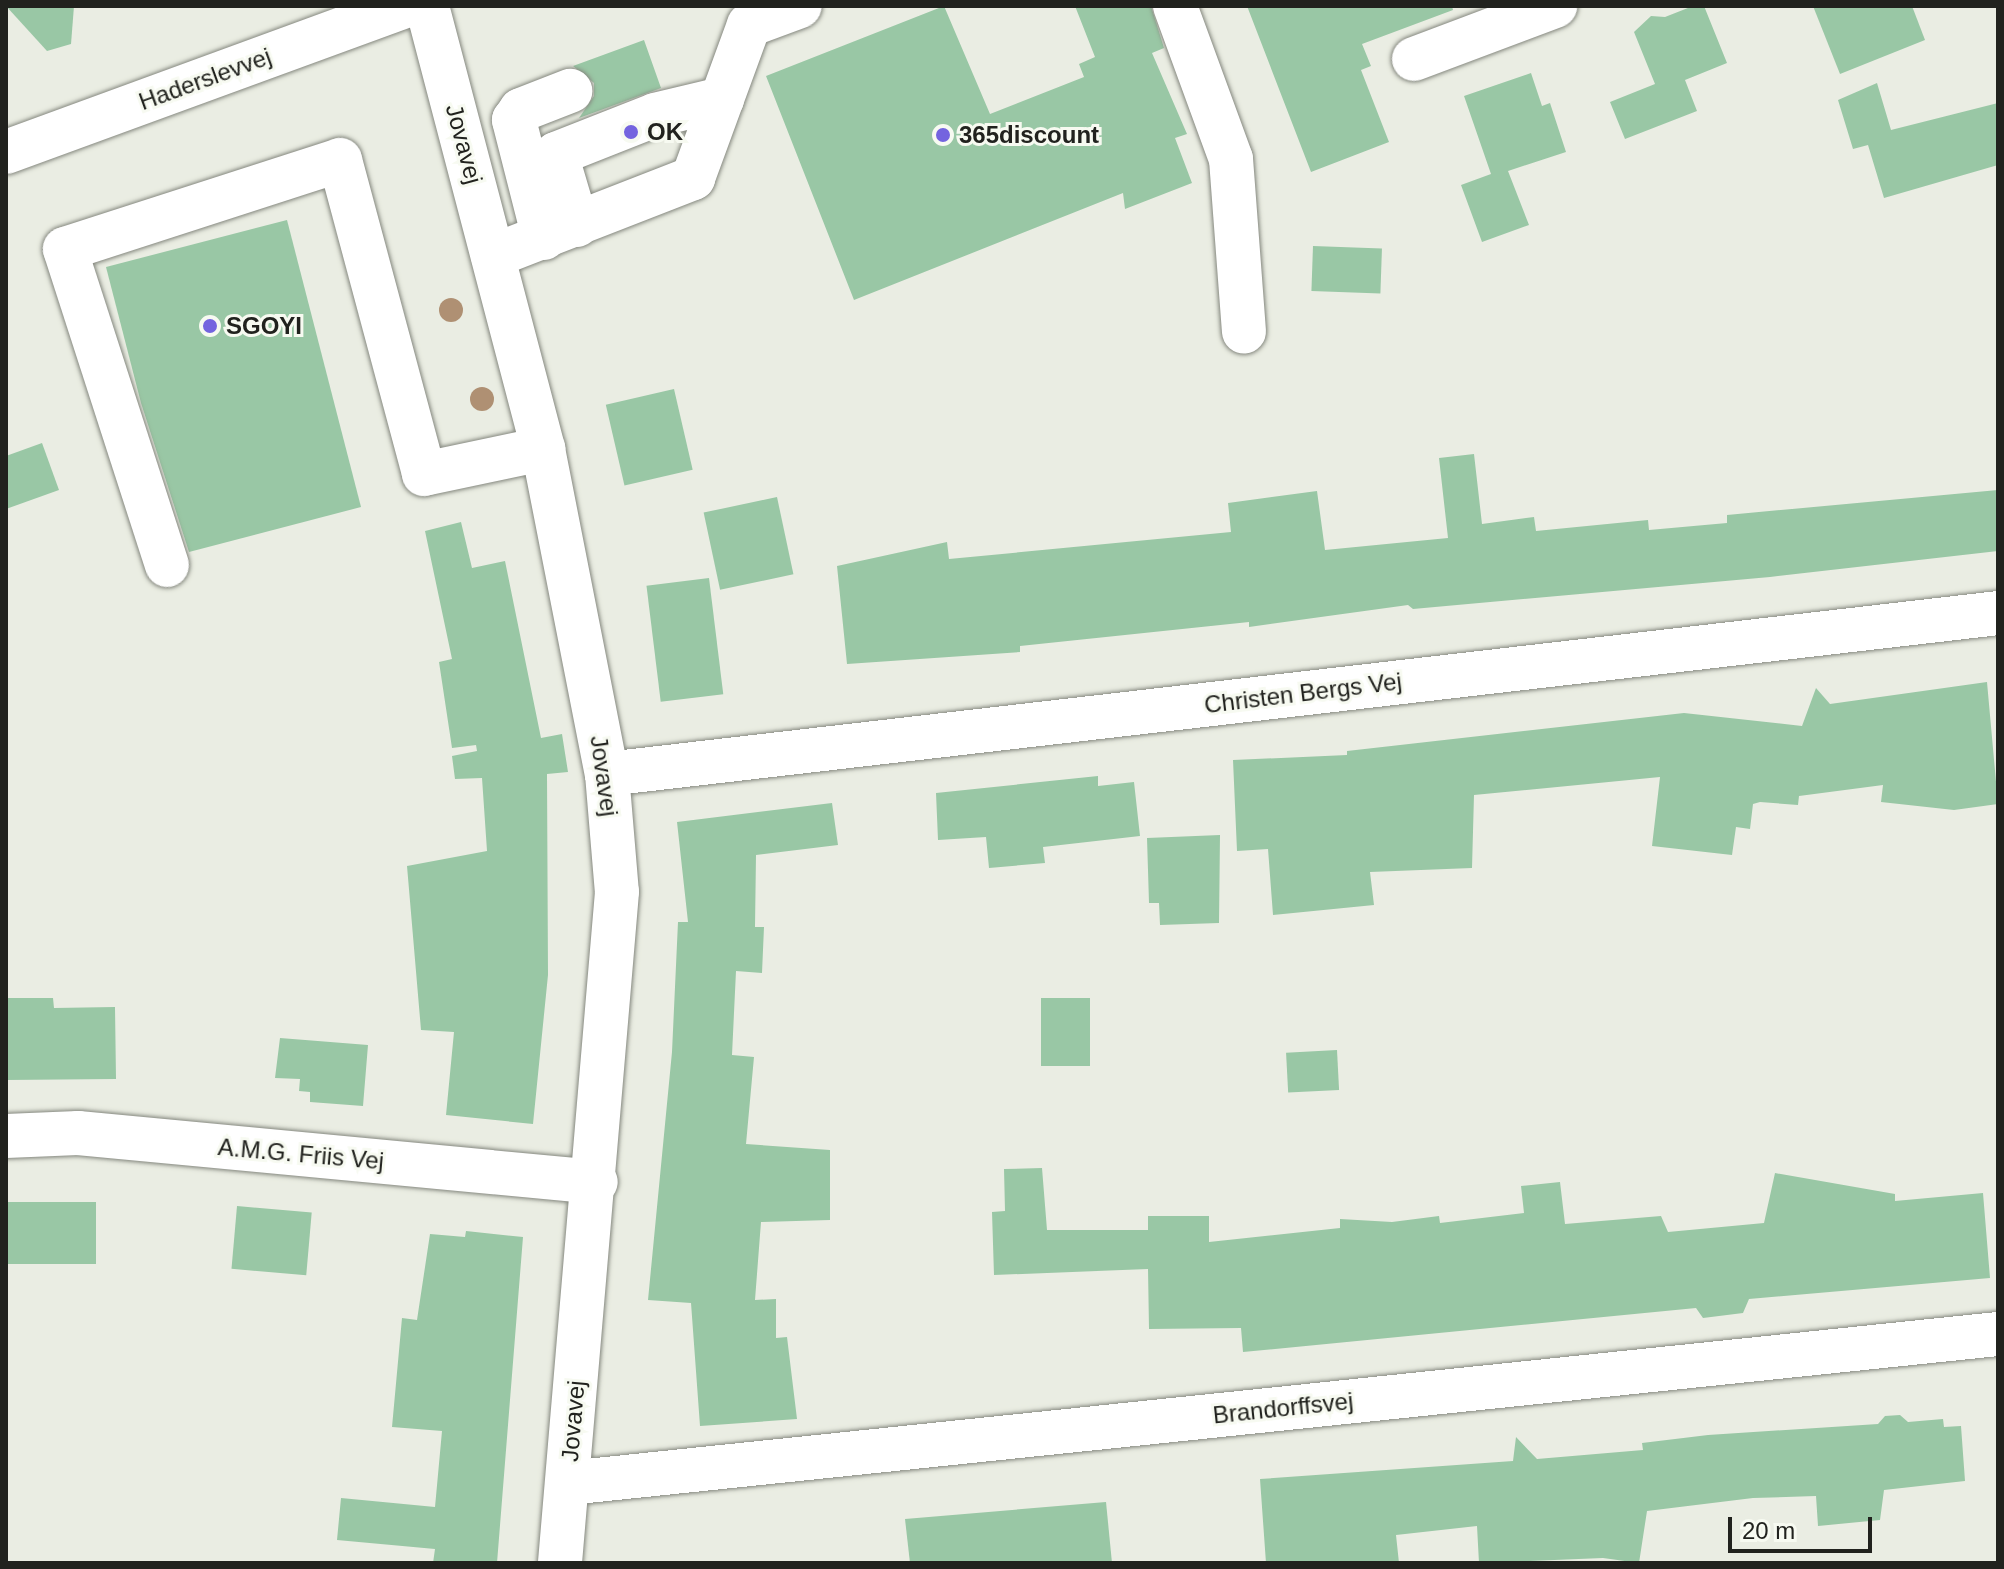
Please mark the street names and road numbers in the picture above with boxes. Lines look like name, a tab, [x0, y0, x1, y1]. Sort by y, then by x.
street label: Haderslevvej	[135, 42, 275, 116]
street label: Jovavej	[440, 101, 488, 187]
street label: Christen Bergs Vej	[1203, 667, 1403, 719]
street label: Jovavej	[584, 734, 624, 818]
street label: A.M.G. Friis Vej	[217, 1132, 385, 1176]
street label: Jovavej	[555, 1379, 591, 1463]
street label: Brandorffsvej	[1211, 1386, 1355, 1430]

